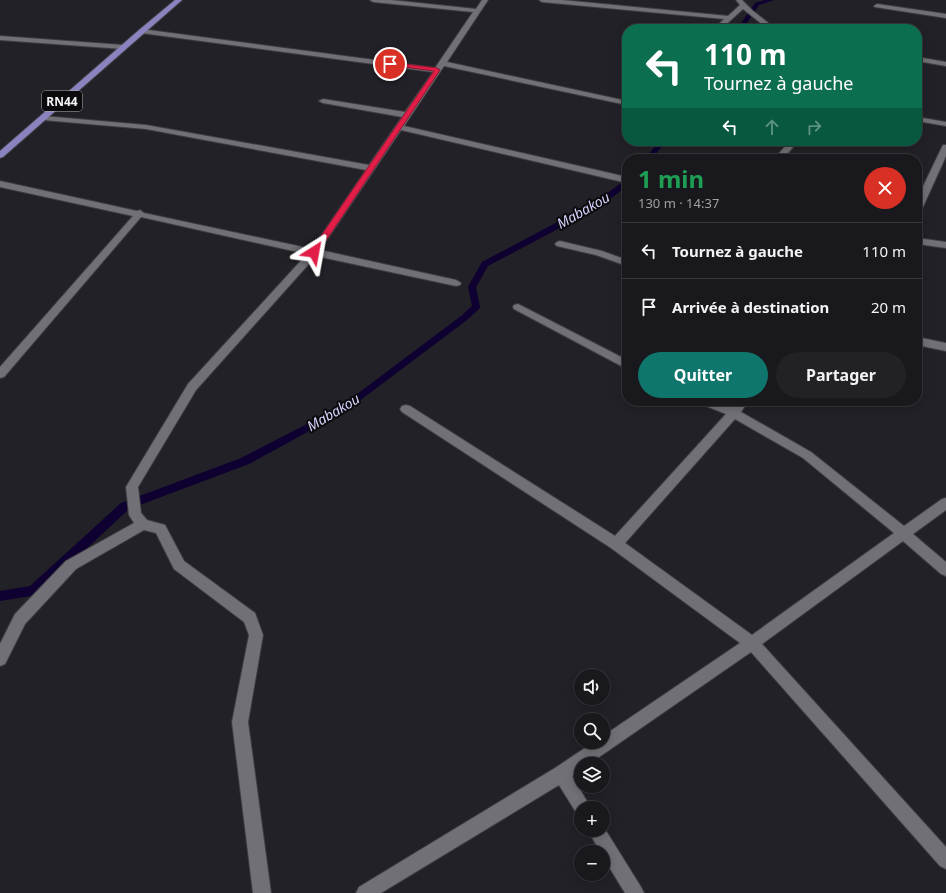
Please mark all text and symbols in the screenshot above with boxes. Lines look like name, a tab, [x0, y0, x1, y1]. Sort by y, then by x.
text: 110 m	[704, 35, 787, 73]
icon: left	[638, 40, 690, 92]
pin	[373, 47, 407, 81]
icon: arrive	[379, 53, 401, 75]
text: Tournez à gauche	[704, 71, 853, 95]
road number: RN44	[42, 91, 82, 111]
icon: left	[719, 116, 741, 138]
icon: ahead	[761, 116, 783, 138]
icon: right	[803, 116, 825, 138]
text: 1 min	[638, 162, 704, 195]
button: close	[864, 167, 906, 209]
water label: Mabakou	[553, 187, 613, 233]
text: 130 m · 14:37	[638, 194, 719, 212]
position arrow	[293, 231, 335, 273]
icon: left	[638, 240, 660, 262]
text: Tournez à gauche	[672, 241, 803, 261]
text: 110 m	[862, 241, 906, 261]
icon: arrive	[638, 296, 660, 318]
text: Arrivée à destination	[672, 297, 829, 317]
text: 20 m	[871, 297, 906, 317]
button: Quitter	[638, 352, 768, 398]
button: Partager	[776, 352, 906, 398]
water label: Mabakou	[303, 389, 363, 435]
map controls	[574, 669, 610, 881]
button: sound	[574, 669, 610, 705]
button: search	[574, 713, 610, 749]
button: layers	[574, 757, 610, 793]
button: +	[574, 801, 610, 837]
button: −	[574, 845, 610, 881]

